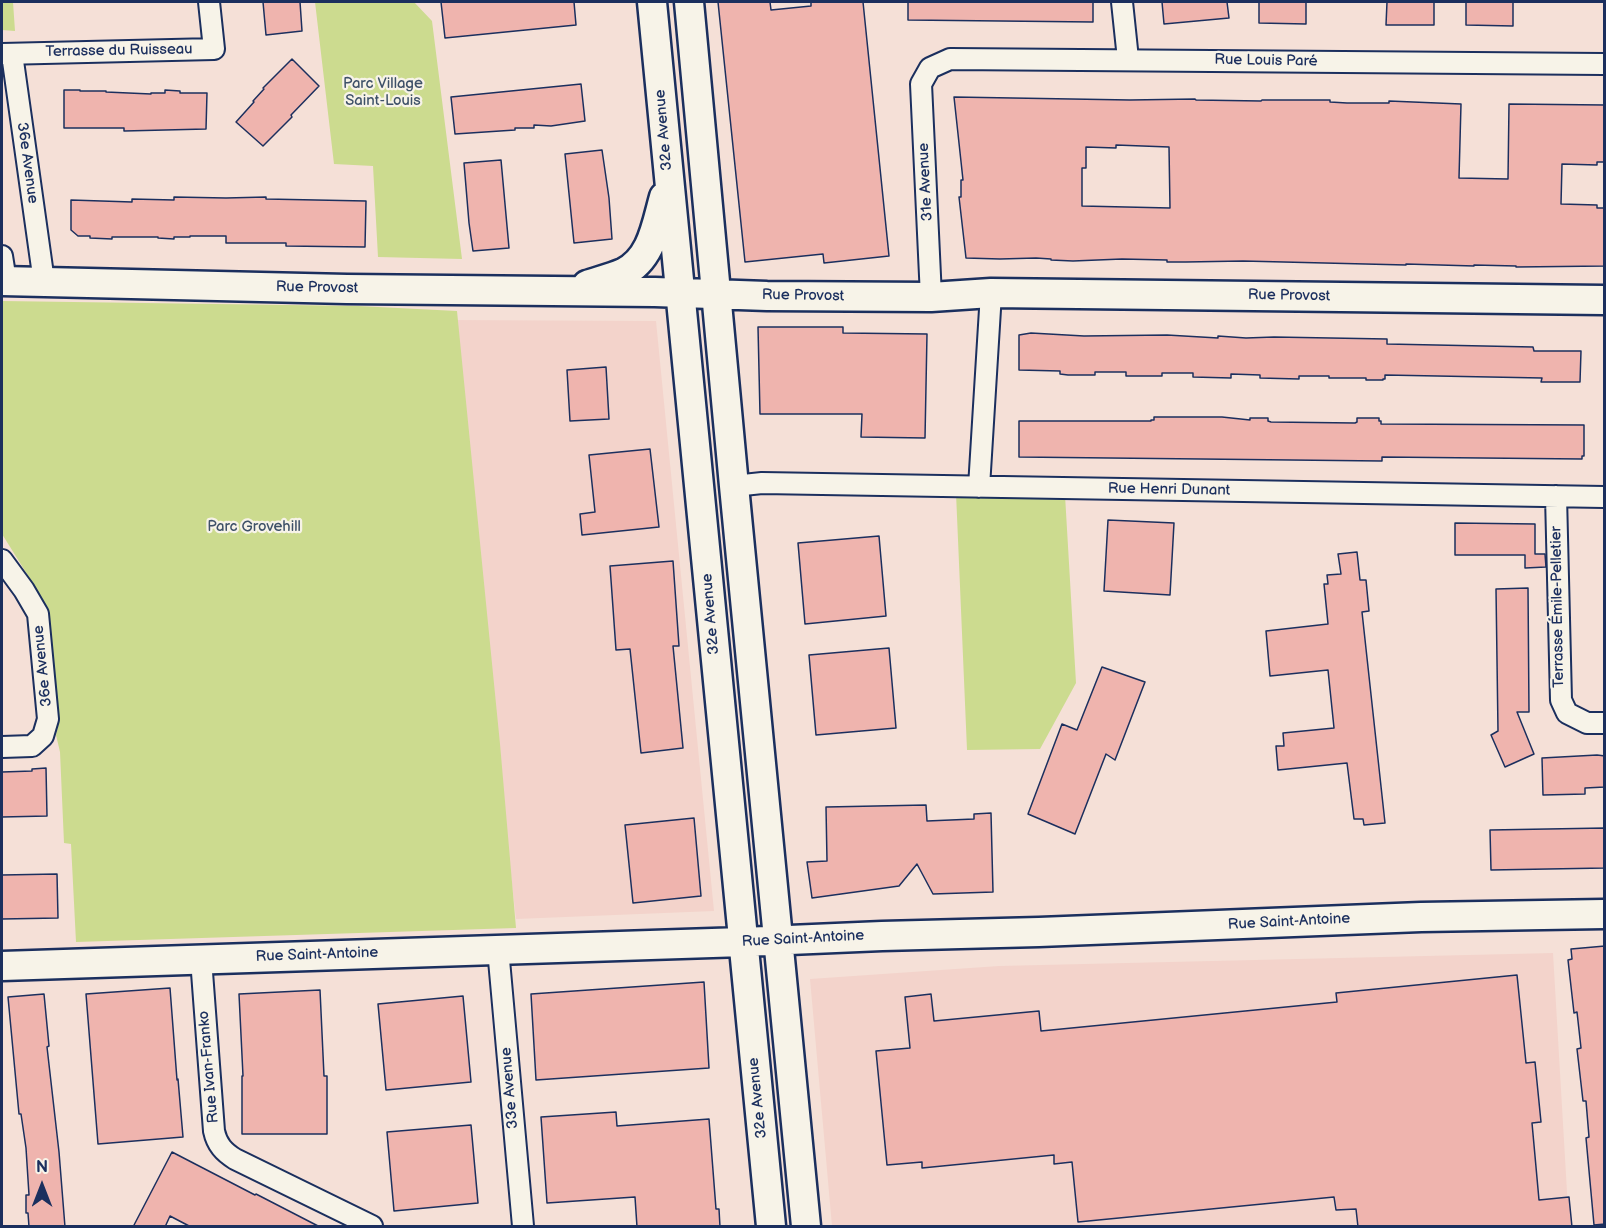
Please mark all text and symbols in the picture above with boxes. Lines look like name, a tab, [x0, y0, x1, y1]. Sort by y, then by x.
street label: Terrasse du Ruisseau	[45, 41, 193, 61]
street label: Rue Louis Paré	[1214, 51, 1318, 71]
park label: Parc Village Saint-Louis	[343, 75, 423, 110]
street label: 32e Avenue	[651, 89, 677, 171]
street label: 36e Avenue	[12, 121, 42, 205]
street label: 31e Avenue	[915, 142, 937, 222]
street label: Rue Provost	[276, 278, 358, 298]
street label: Rue Provost	[762, 286, 844, 306]
street label: Rue Provost	[1248, 286, 1330, 306]
street label: Rue Henri Dunant	[1108, 480, 1230, 500]
park label: Parc Grovehill	[207, 518, 301, 536]
street label: Terrasse Émile-Pelletier	[1548, 526, 1568, 688]
street label: 32e Avenue	[698, 573, 724, 655]
street label: 36e Avenue	[30, 624, 56, 708]
street label: Rue Saint-Antoine	[1227, 910, 1351, 934]
street label: Rue Saint-Antoine	[741, 927, 865, 951]
street label: Rue Saint-Antoine	[255, 944, 379, 966]
street label: Rue Ivan-Franko	[195, 1010, 223, 1124]
street label: 33e Avenue	[497, 1047, 523, 1129]
street label: 32e Avenue	[745, 1057, 771, 1139]
north arrow	[12, 1156, 72, 1216]
text: N	[36, 1158, 48, 1177]

